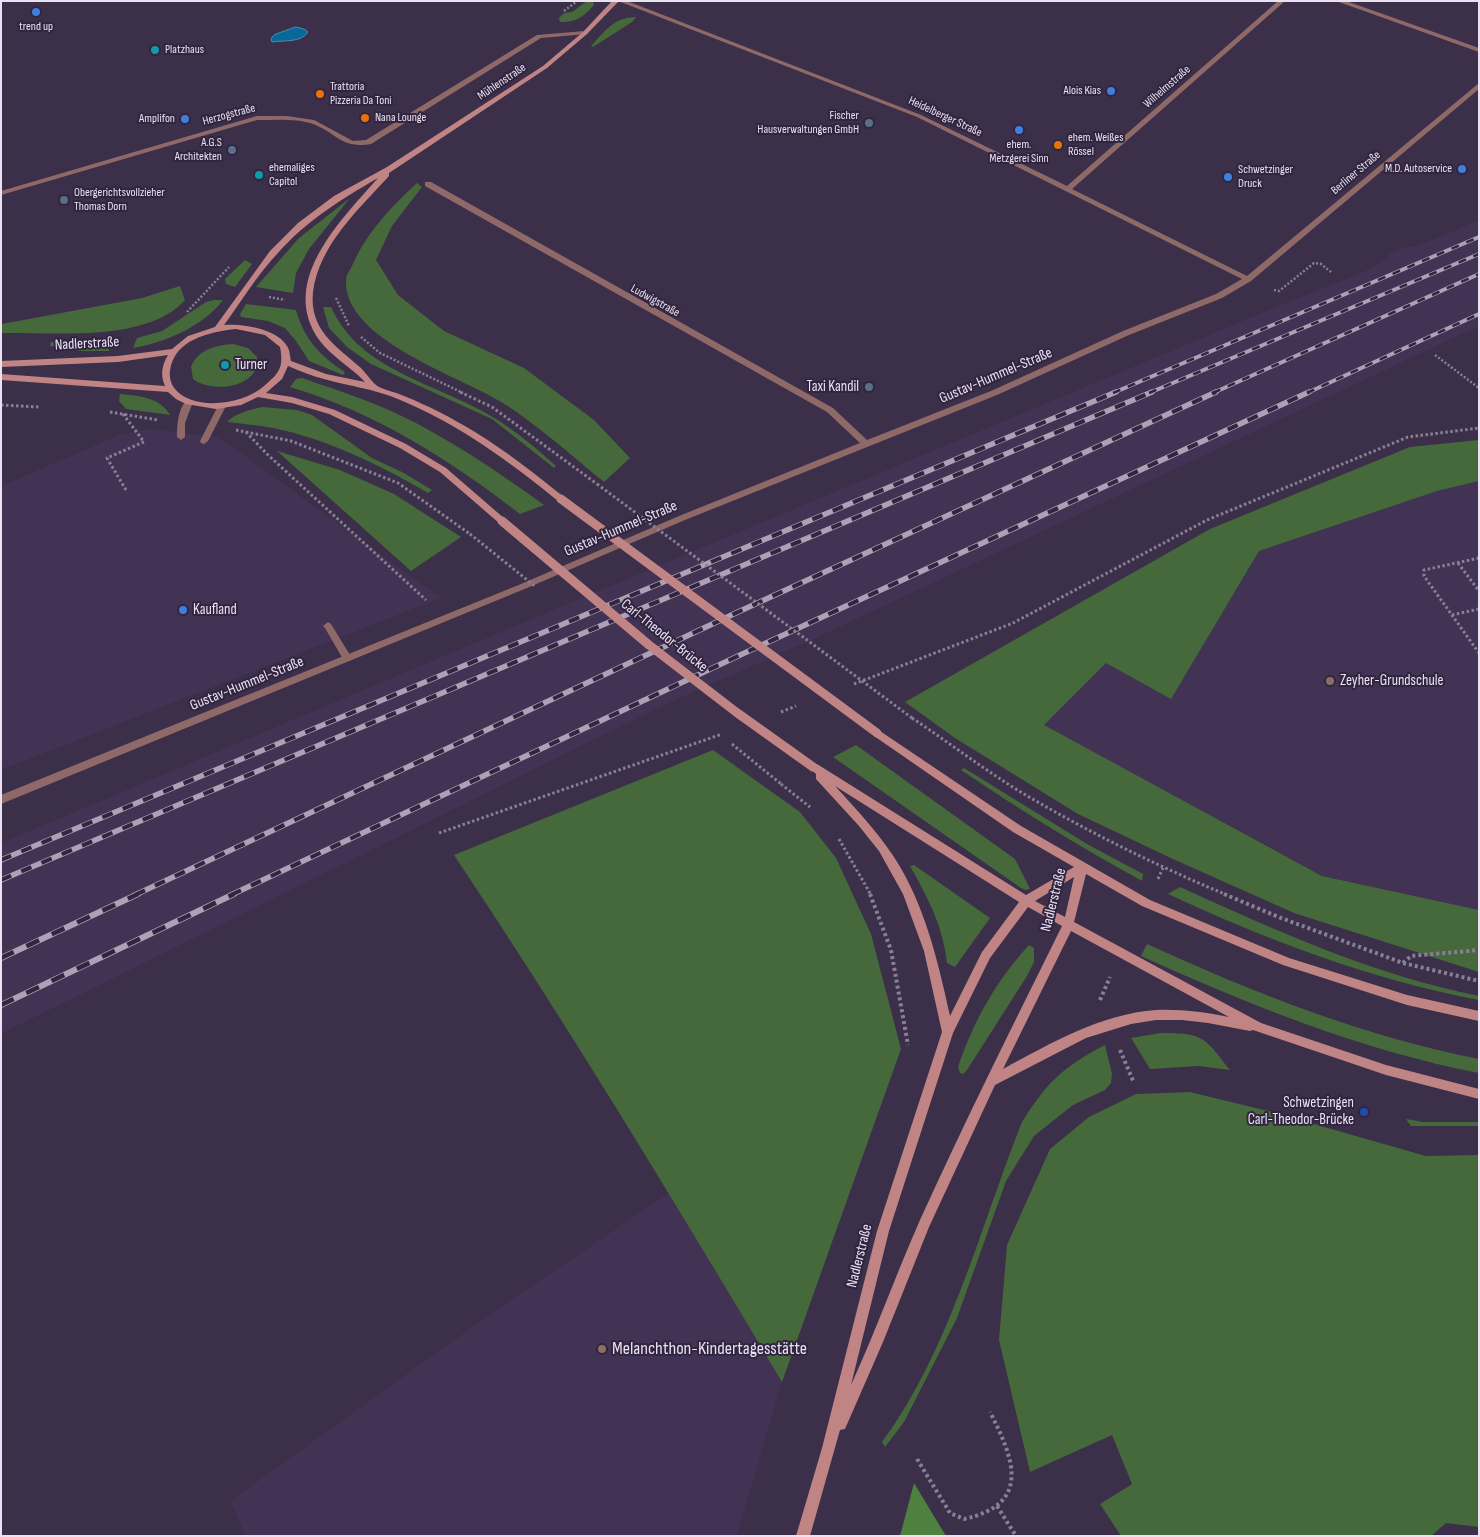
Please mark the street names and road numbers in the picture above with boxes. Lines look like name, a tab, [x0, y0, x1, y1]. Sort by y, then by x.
street label: Mühlenstraße	[475, 61, 529, 103]
street label: Wilhelmstraße	[1140, 63, 1194, 111]
street label: Heidelberger Straße	[906, 94, 984, 140]
street label: Herzogstraße	[201, 101, 257, 129]
street label: Berliner Straße	[1328, 148, 1384, 198]
street label: Ludwigstraße	[628, 282, 682, 320]
street label: Nadlerstraße	[54, 333, 120, 355]
street label: Gustav-Hummel-Straße	[937, 344, 1055, 408]
street label: Gustav-Hummel-Straße	[562, 497, 680, 561]
street label: Carl-Theodor-Brücke	[617, 596, 711, 676]
street label: Gustav-Hummel-Straße	[188, 653, 306, 715]
street label: Nadlerstraße	[1037, 866, 1071, 934]
street label: Nadlerstraße	[843, 1222, 877, 1290]

